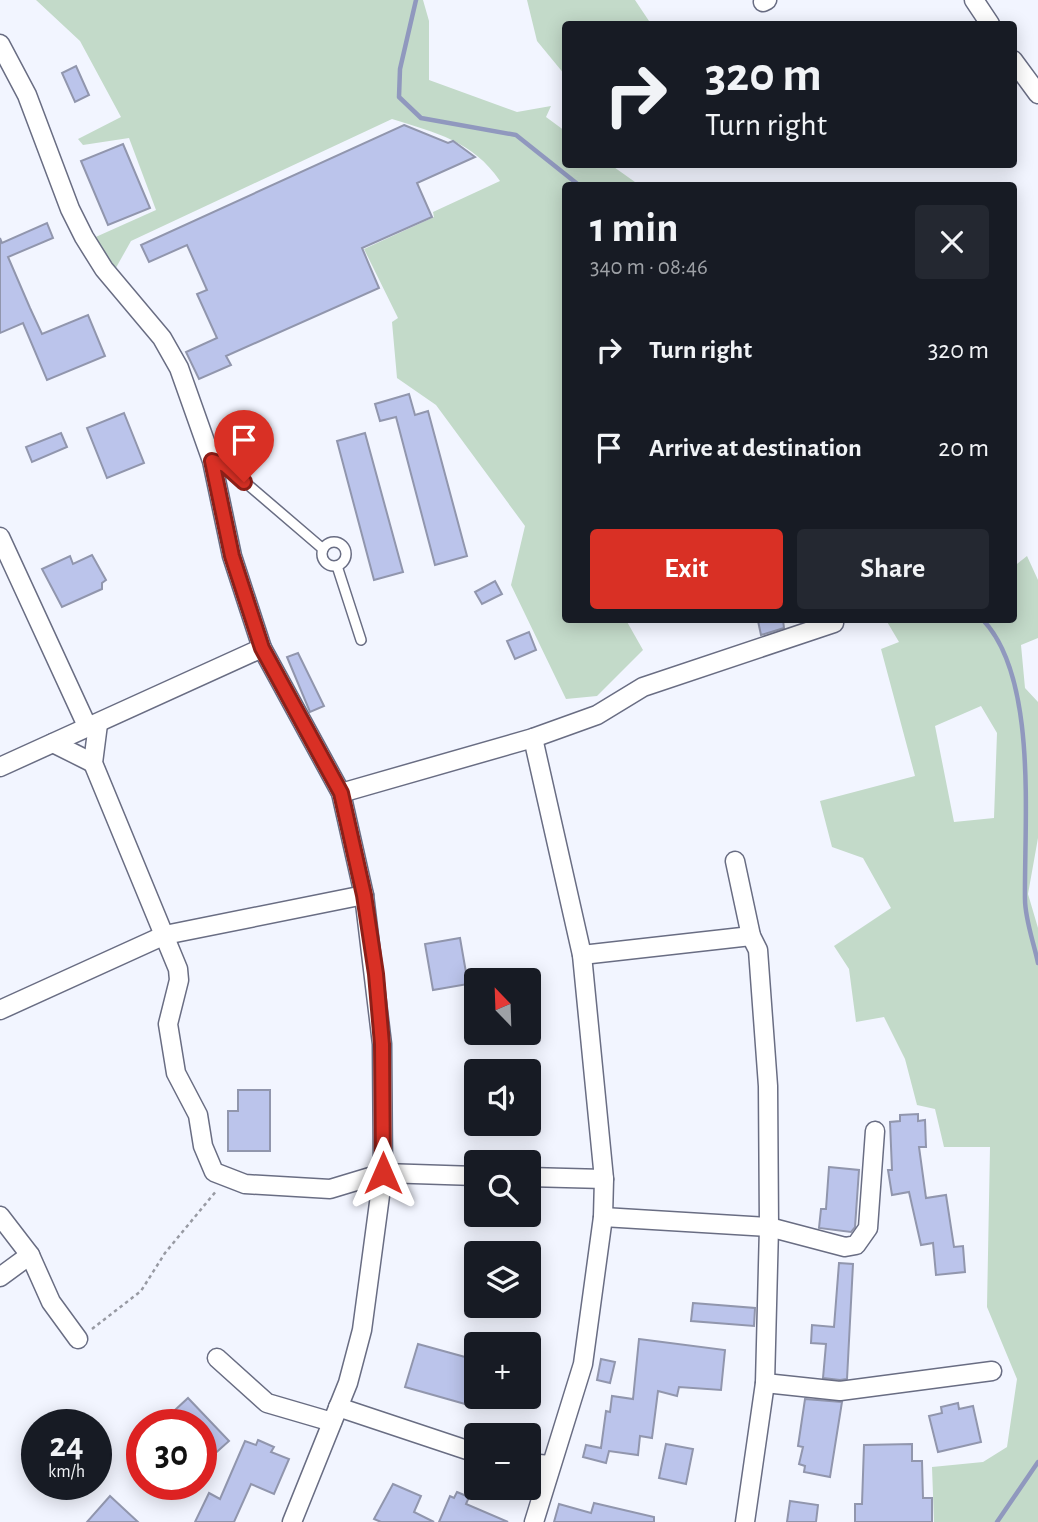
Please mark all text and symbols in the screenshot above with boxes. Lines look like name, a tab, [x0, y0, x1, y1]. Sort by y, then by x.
icon: right	[590, 49, 681, 140]
text: 320 m	[705, 51, 822, 100]
text: Turn right	[705, 109, 827, 141]
button: close	[915, 205, 989, 279]
text: 1 min	[590, 207, 679, 249]
text: 340 m · 08:46	[590, 256, 708, 279]
icon: right	[590, 331, 628, 369]
text: Turn right	[649, 337, 752, 363]
text: 320 m	[928, 337, 989, 363]
pin	[214, 410, 274, 482]
icon: arrive	[225, 421, 263, 459]
icon: arrive	[590, 429, 628, 467]
text: Arrive at destination	[649, 435, 862, 461]
text: 20 m	[938, 435, 989, 461]
button: Exit	[590, 529, 783, 609]
button: Share	[797, 529, 989, 609]
north arrow	[464, 968, 541, 1045]
map controls	[464, 968, 541, 1500]
button: sound	[464, 1059, 541, 1136]
position arrow	[346, 1136, 420, 1210]
button: search	[464, 1150, 541, 1227]
button: layers	[464, 1241, 541, 1318]
button: +	[464, 1332, 541, 1409]
speed limit sign: 30	[126, 1409, 217, 1500]
button: −	[464, 1423, 541, 1500]
text: 24	[49, 1428, 84, 1463]
text: km/h	[48, 1463, 85, 1481]

